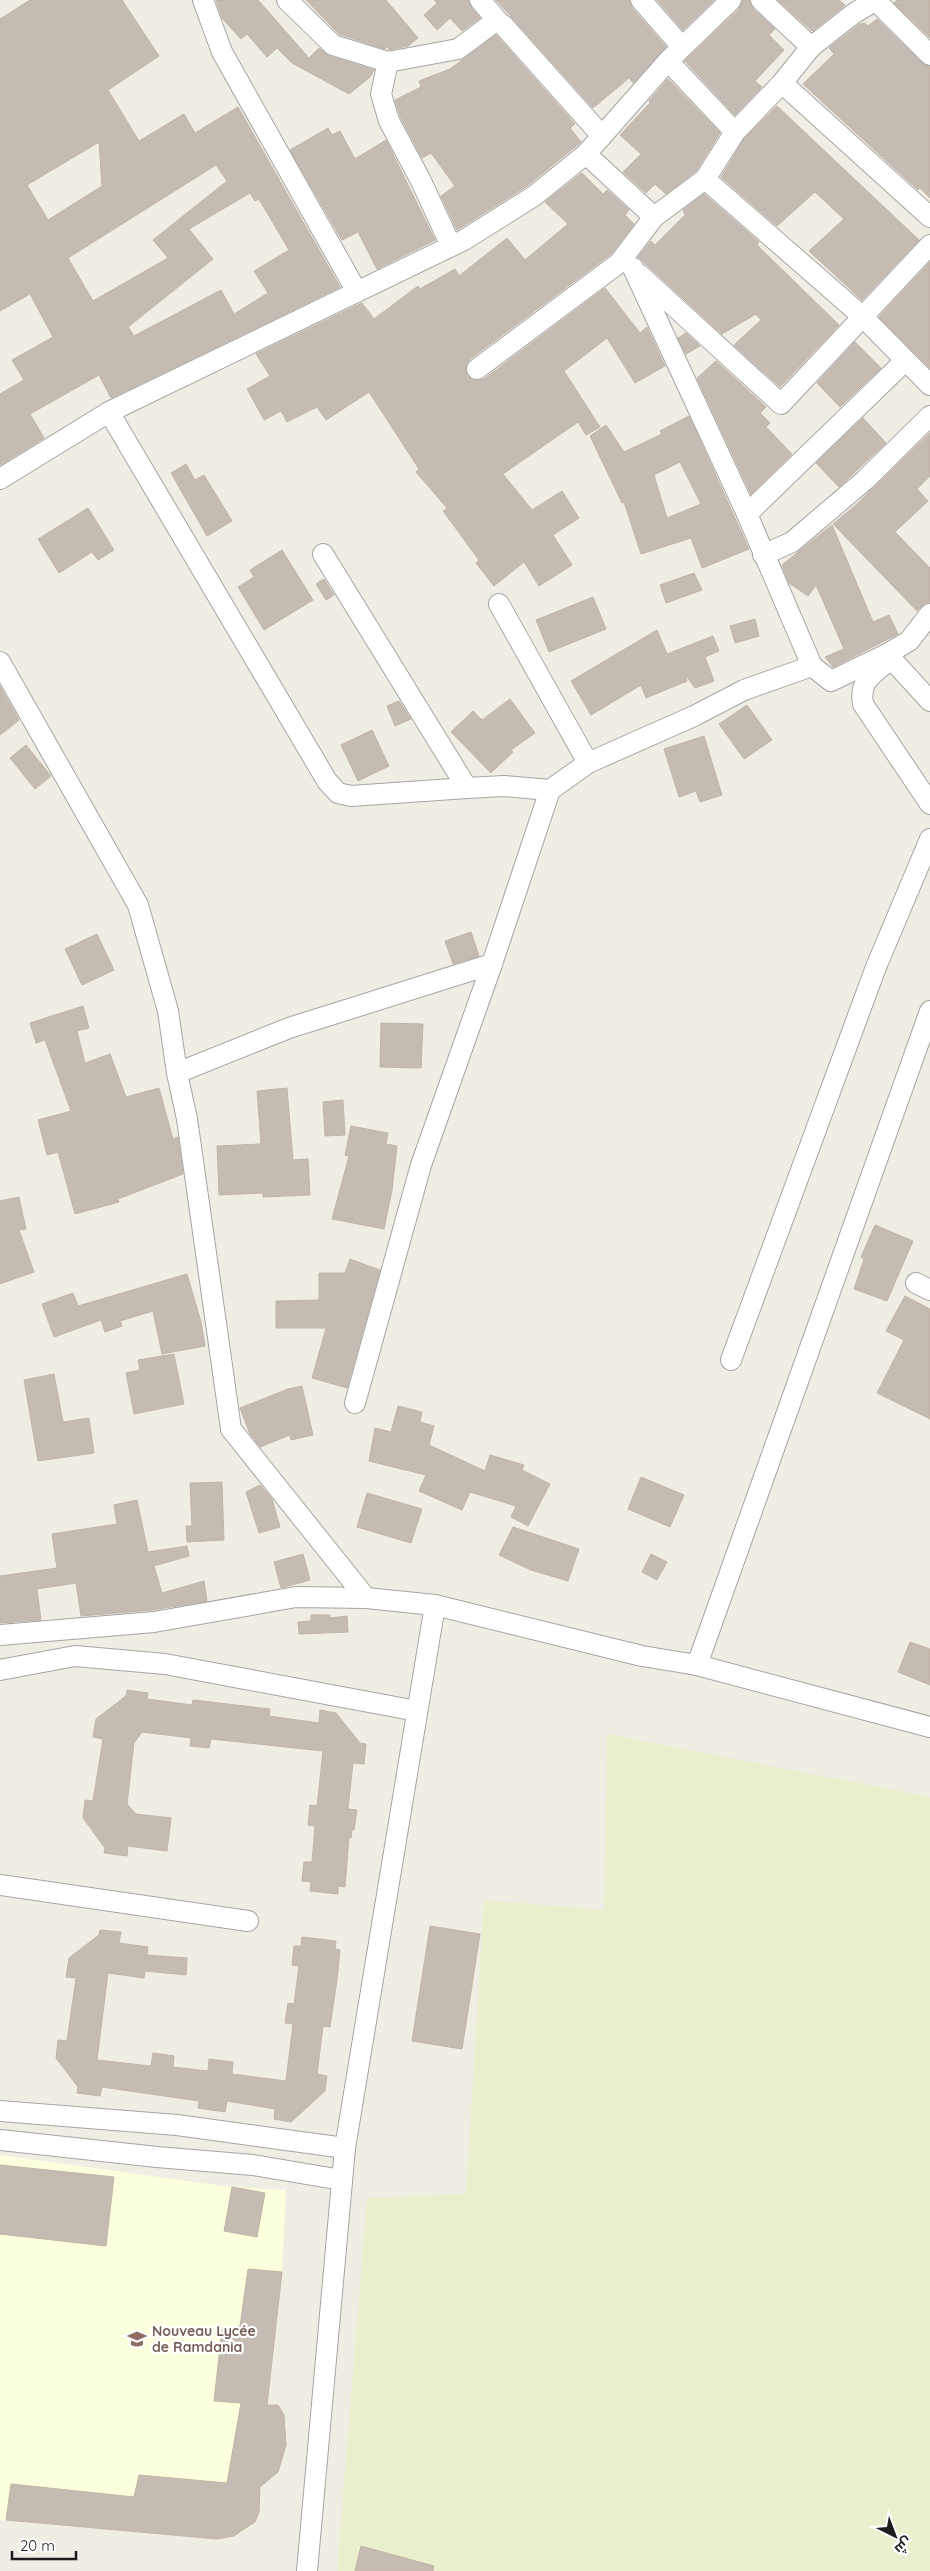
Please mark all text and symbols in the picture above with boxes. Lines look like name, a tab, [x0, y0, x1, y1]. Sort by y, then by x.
place label: Nouveau Lycée de Ramdania	[152, 2322, 256, 2356]
school or university icon: Nouveau Lycée de Ramdania	[126, 2328, 148, 2350]
north arrow	[870, 2511, 920, 2561]
scale bar	[12, 2528, 76, 2560]
text: ش	[891, 2533, 916, 2558]
text: 20 m	[20, 2536, 55, 2555]

